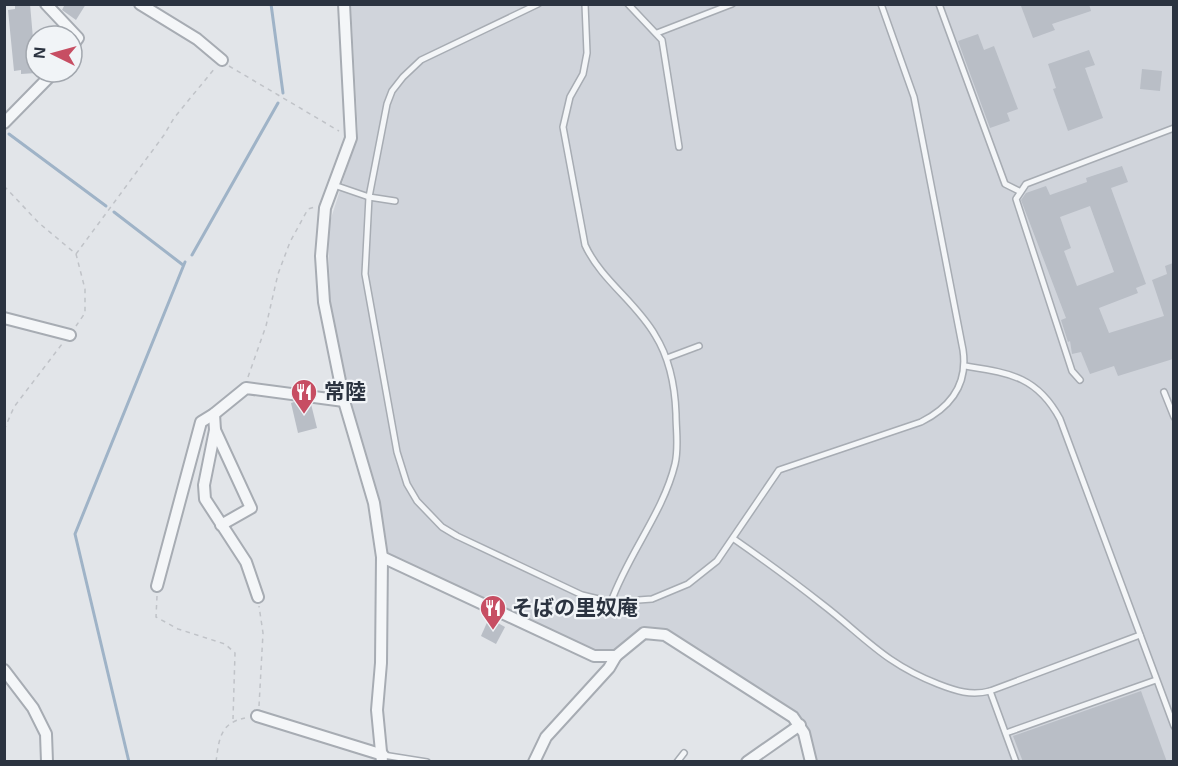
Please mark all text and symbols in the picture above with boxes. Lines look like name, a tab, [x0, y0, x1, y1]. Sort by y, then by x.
north arrow	[24, 24, 84, 84]
text: N	[31, 46, 49, 59]
restaurant icon: 常陸	[289, 377, 319, 415]
place label: 常陸	[324, 380, 366, 403]
restaurant icon: そばの里奴庵	[478, 593, 508, 631]
place label: そばの里奴庵	[512, 596, 638, 619]

